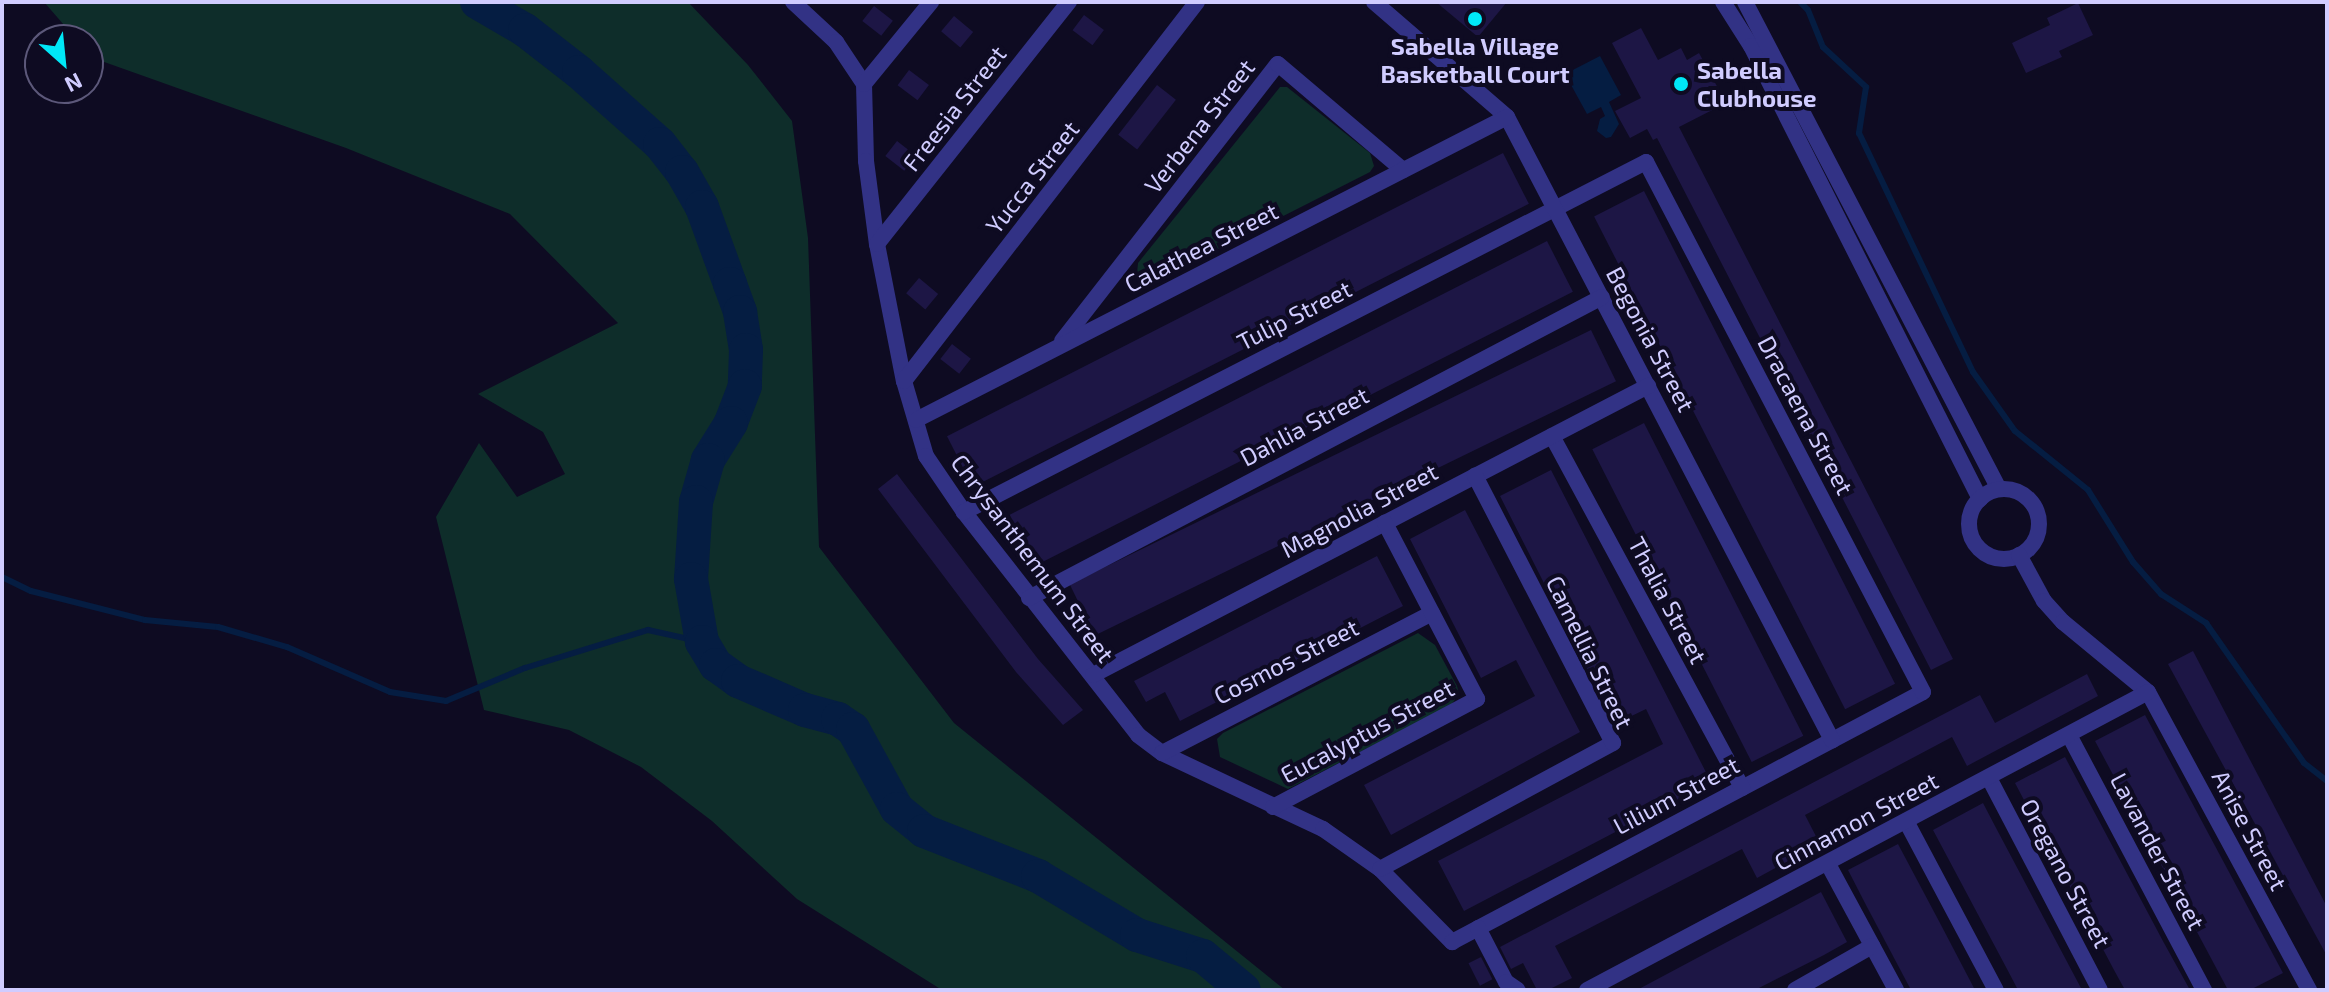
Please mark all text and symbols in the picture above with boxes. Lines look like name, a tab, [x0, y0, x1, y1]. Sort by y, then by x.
marker: Sabella Village Basketball Court	[1466, 10, 1484, 28]
north arrow	[24, 24, 104, 104]
place label: Sabella Village Basketball Court	[1380, 32, 1570, 88]
street label: Freesia Street	[896, 40, 1012, 176]
street label: Verbena Street	[1138, 53, 1260, 199]
place label: Sabella Clubhouse	[1697, 56, 1817, 112]
text: N	[61, 68, 87, 99]
marker: Sabella Clubhouse	[1672, 75, 1690, 93]
street label: Yucca Street	[979, 115, 1085, 239]
street label: Calathea Street	[1119, 196, 1283, 298]
street label: Begonia Street	[1601, 262, 1701, 416]
street label: Tulip Street	[1232, 274, 1356, 356]
street label: Dracaena Street	[1752, 331, 1860, 499]
street label: Dahlia Street	[1235, 380, 1373, 472]
street label: Chrysanthemum Street	[945, 448, 1121, 668]
street label: Magnolia Street	[1276, 457, 1442, 563]
street label: Thalia Street	[1623, 532, 1713, 668]
street label: Camellia Street	[1541, 571, 1639, 733]
street label: Cosmos Street	[1209, 612, 1363, 710]
street label: Eucalyptus Street	[1275, 673, 1459, 789]
street label: Lilium Street	[1608, 750, 1744, 840]
street label: Anise Street	[2206, 765, 2294, 895]
street label: Cinnamon Street	[1769, 766, 1943, 876]
street label: Lavander Street	[2105, 768, 2211, 934]
street label: Oregano Street	[2015, 794, 2117, 952]

